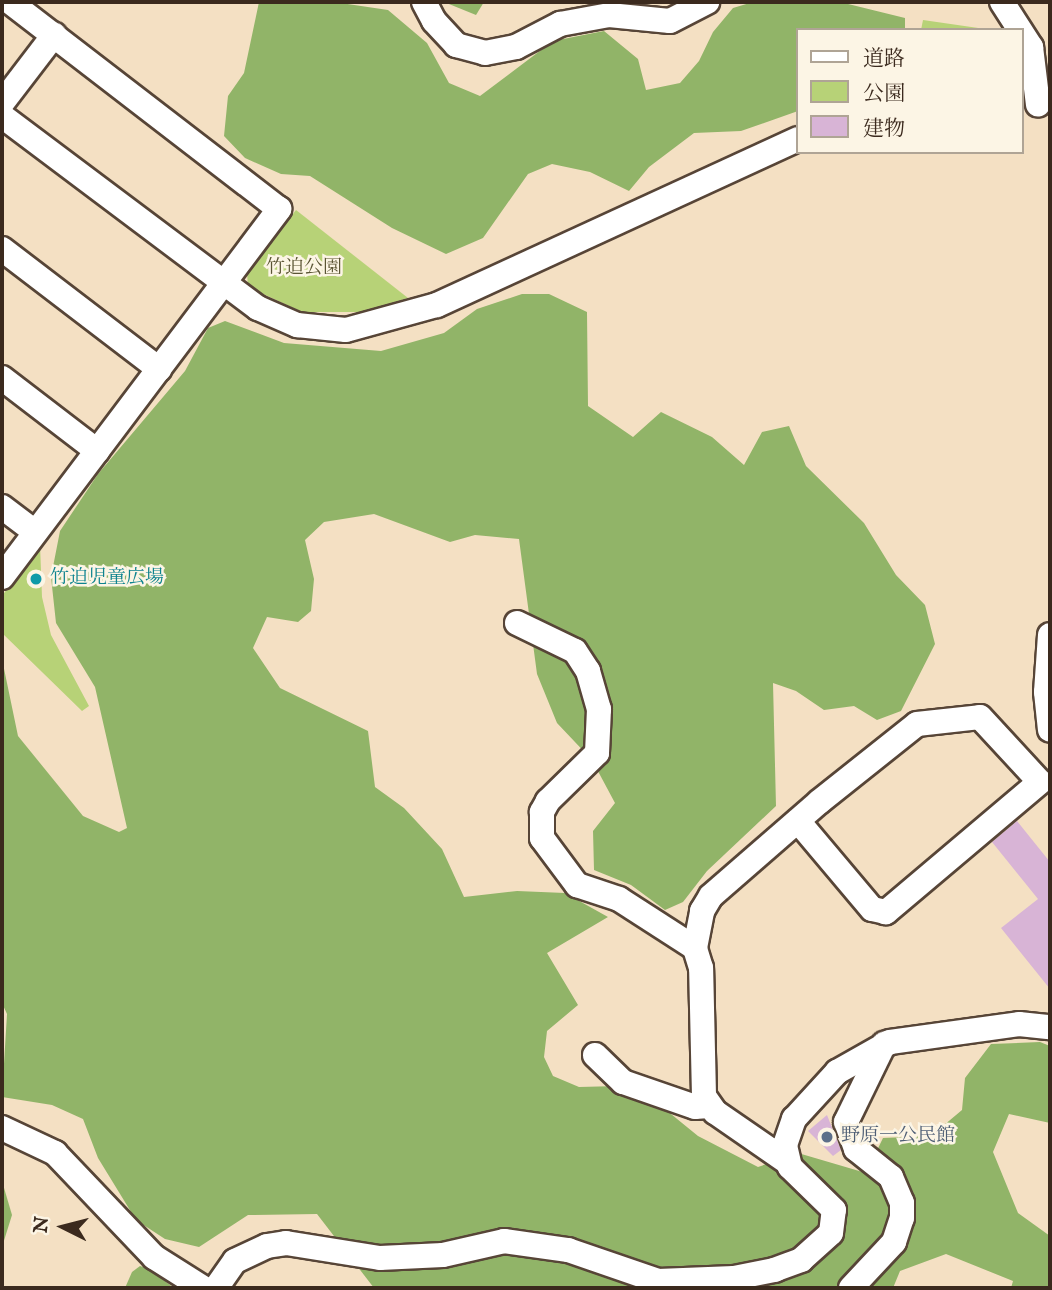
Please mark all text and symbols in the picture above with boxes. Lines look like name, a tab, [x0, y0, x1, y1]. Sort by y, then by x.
legend	[796, 28, 1024, 154]
text: 道路	[863, 46, 905, 73]
text: 公園	[863, 81, 905, 108]
text: 建物	[863, 116, 905, 143]
park label: 竹迫公園	[266, 258, 342, 280]
place label: 竹迫児童広場	[50, 568, 164, 590]
marker: 竹迫児童広場	[28, 571, 44, 587]
place label: 野原一公民館	[841, 1126, 955, 1148]
marker: 野原一公民館	[819, 1129, 835, 1145]
north arrow	[28, 1192, 98, 1262]
text: N	[29, 1215, 55, 1234]

